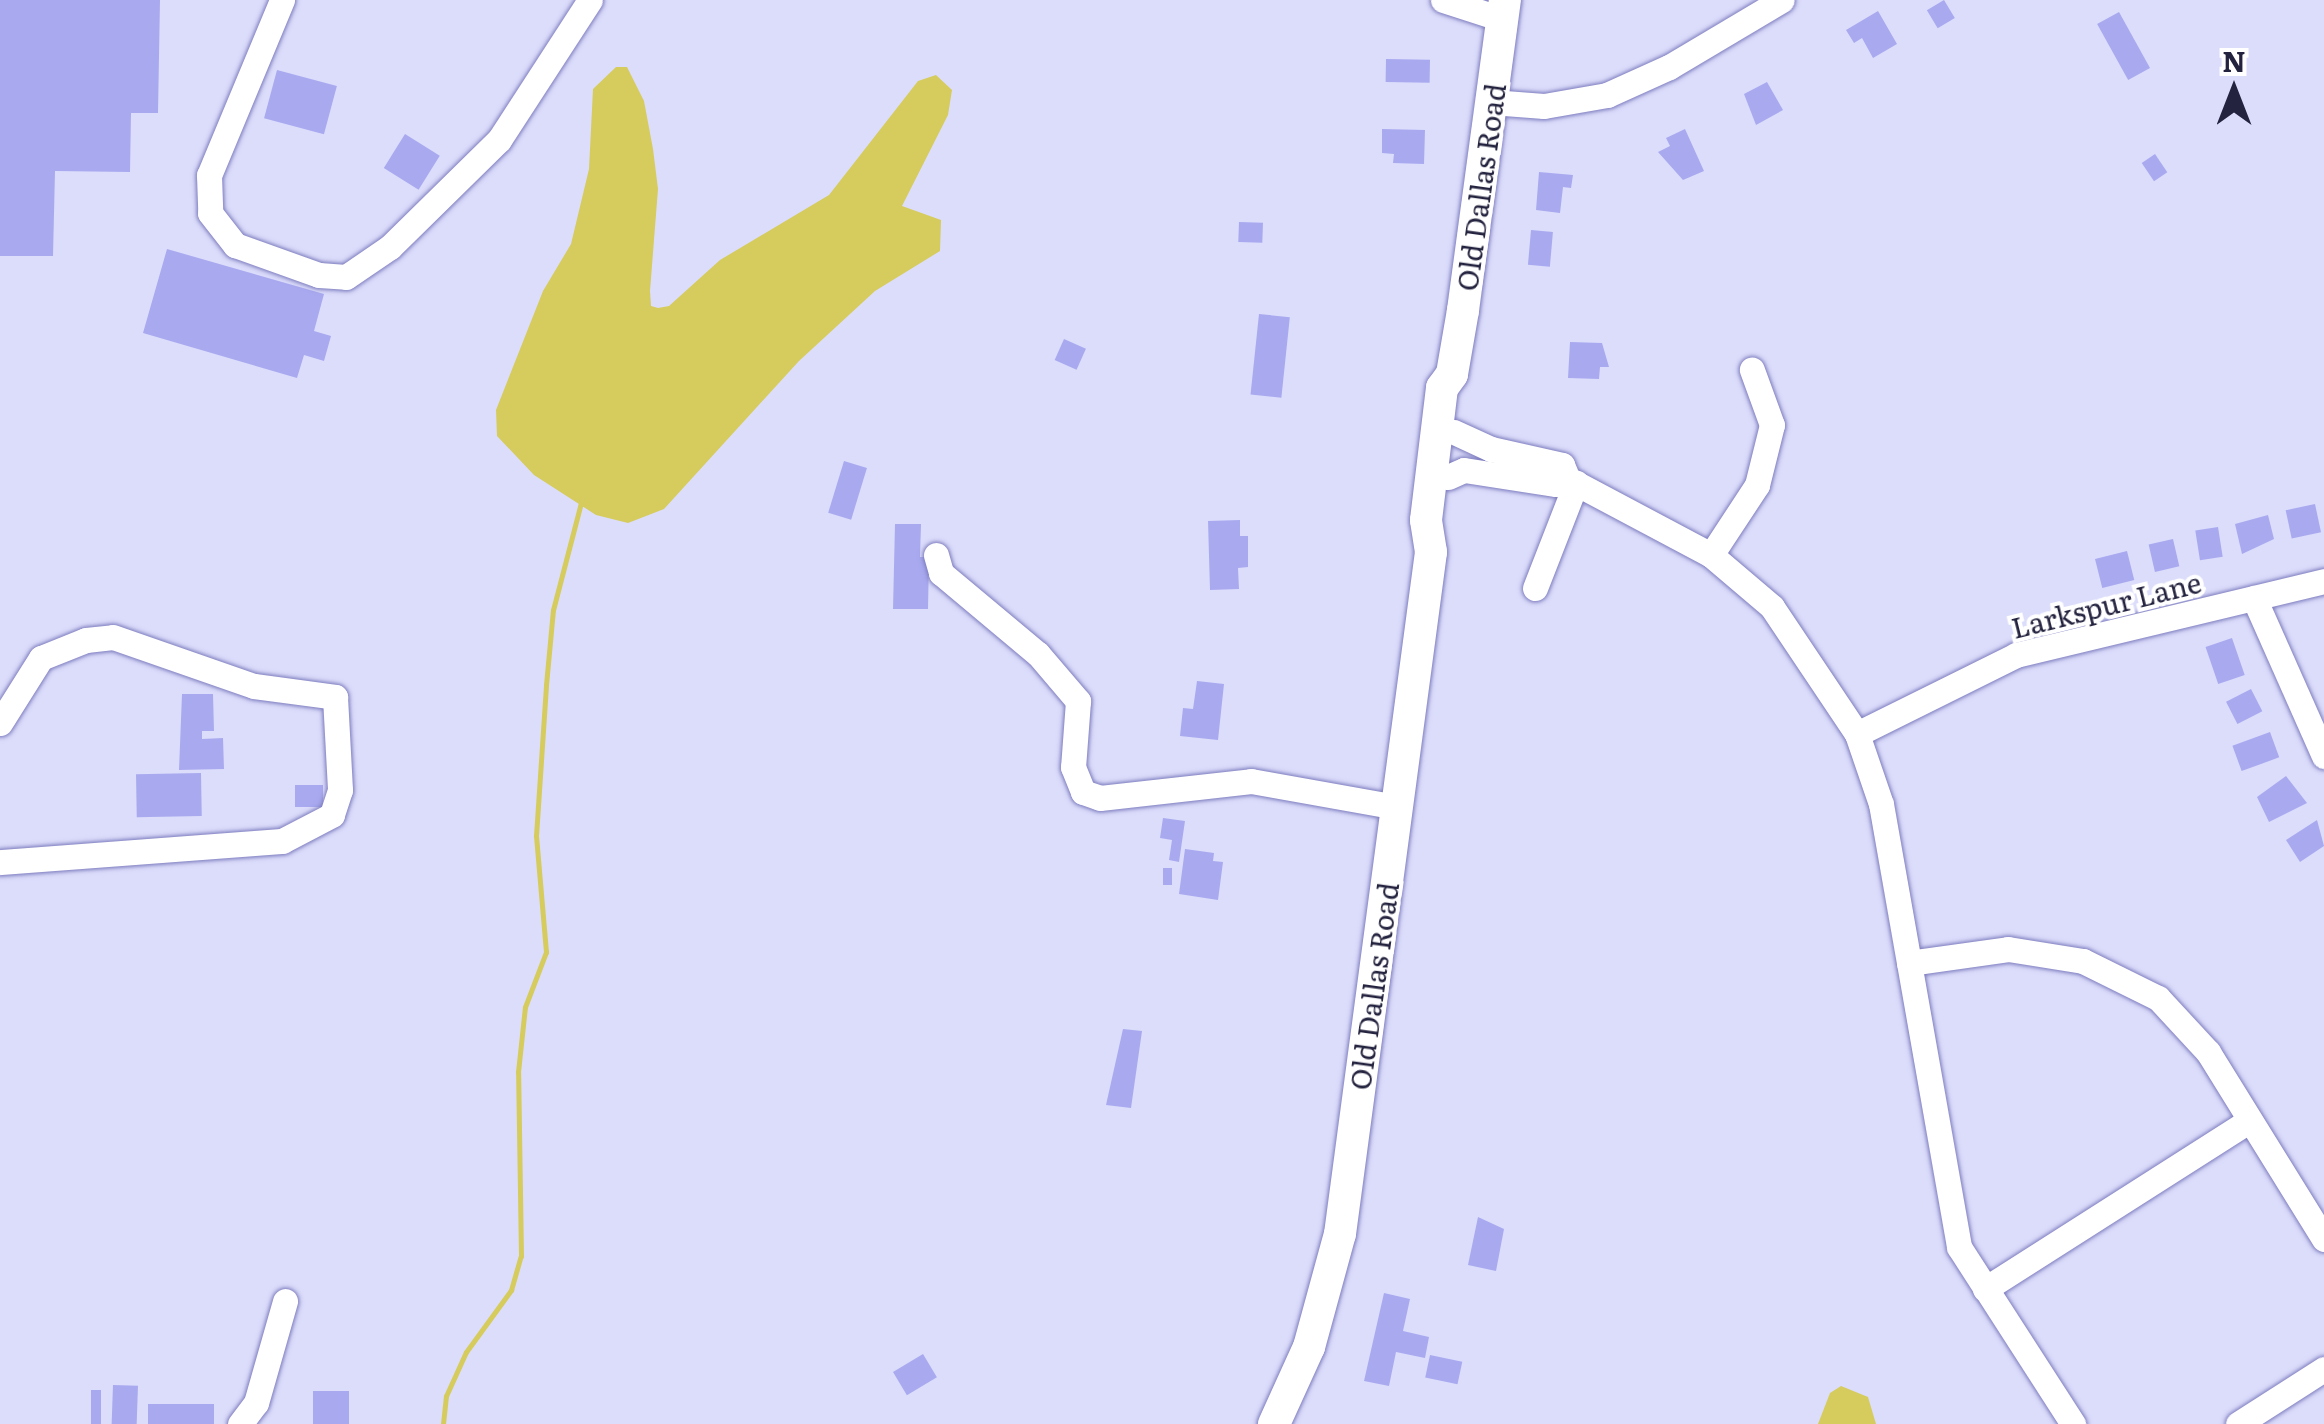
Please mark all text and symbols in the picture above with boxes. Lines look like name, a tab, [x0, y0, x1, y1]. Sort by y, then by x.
text: N	[2222, 39, 2246, 81]
north arrow	[2184, 40, 2284, 140]
street label: Old Dallas Road	[1449, 81, 1511, 293]
street label: Larkspur Lane	[2008, 564, 2204, 644]
street label: Old Dallas Road	[1342, 880, 1404, 1092]

